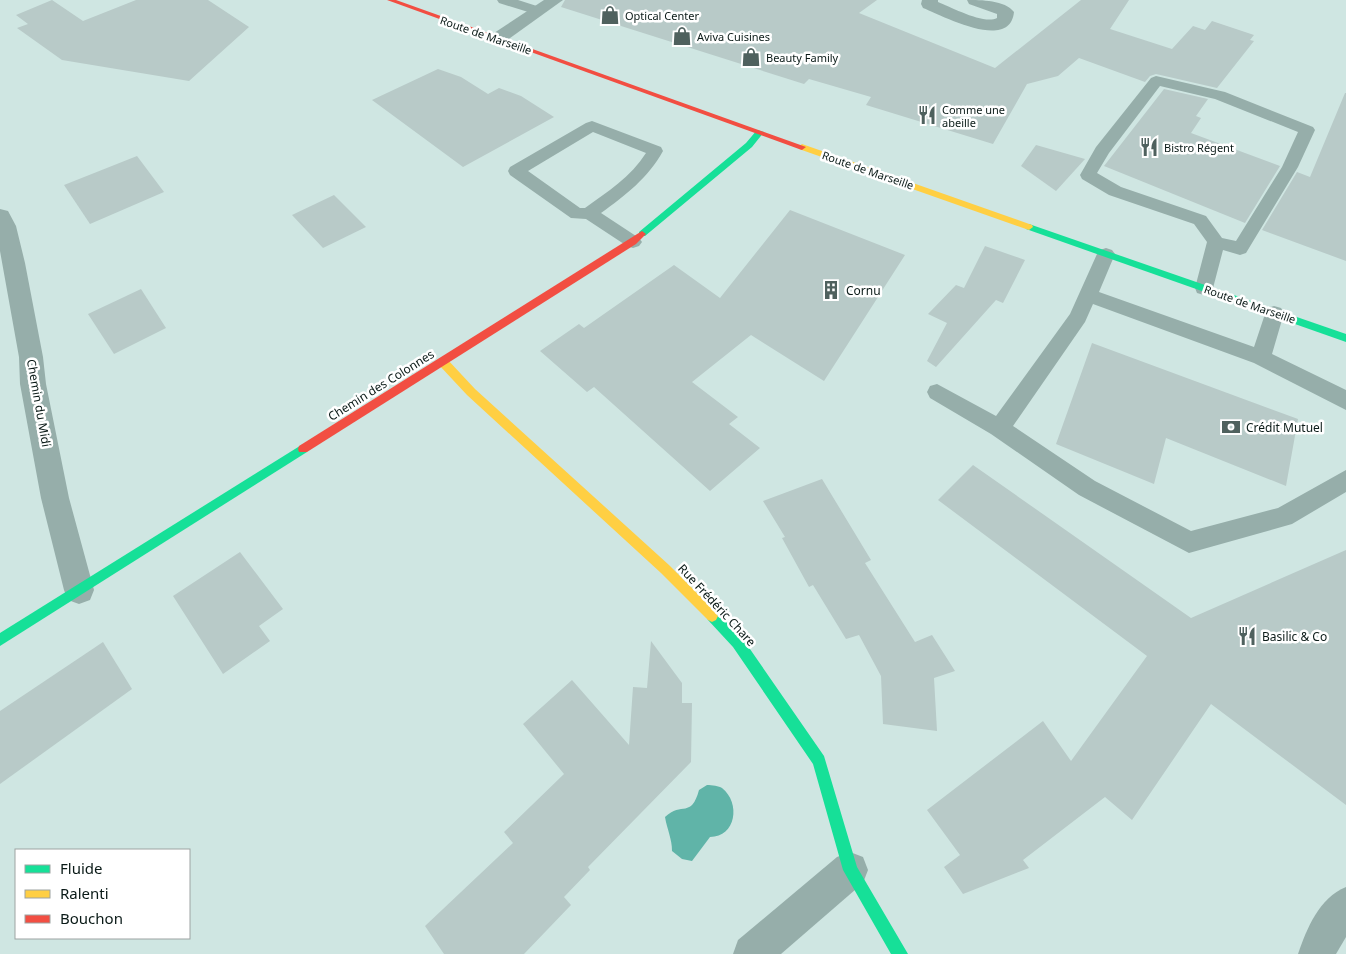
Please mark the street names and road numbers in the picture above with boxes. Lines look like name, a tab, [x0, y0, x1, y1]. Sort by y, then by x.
street label: Route de Marseille	[438, 12, 534, 58]
street label: Route de Marseille	[820, 147, 916, 193]
street label: Route de Marseille	[1202, 281, 1298, 327]
street label: Chemin des Colonnes	[325, 345, 438, 425]
street label: Chemin du Midi	[23, 358, 55, 448]
street label: Rue Frédéric Chare	[674, 560, 760, 650]

